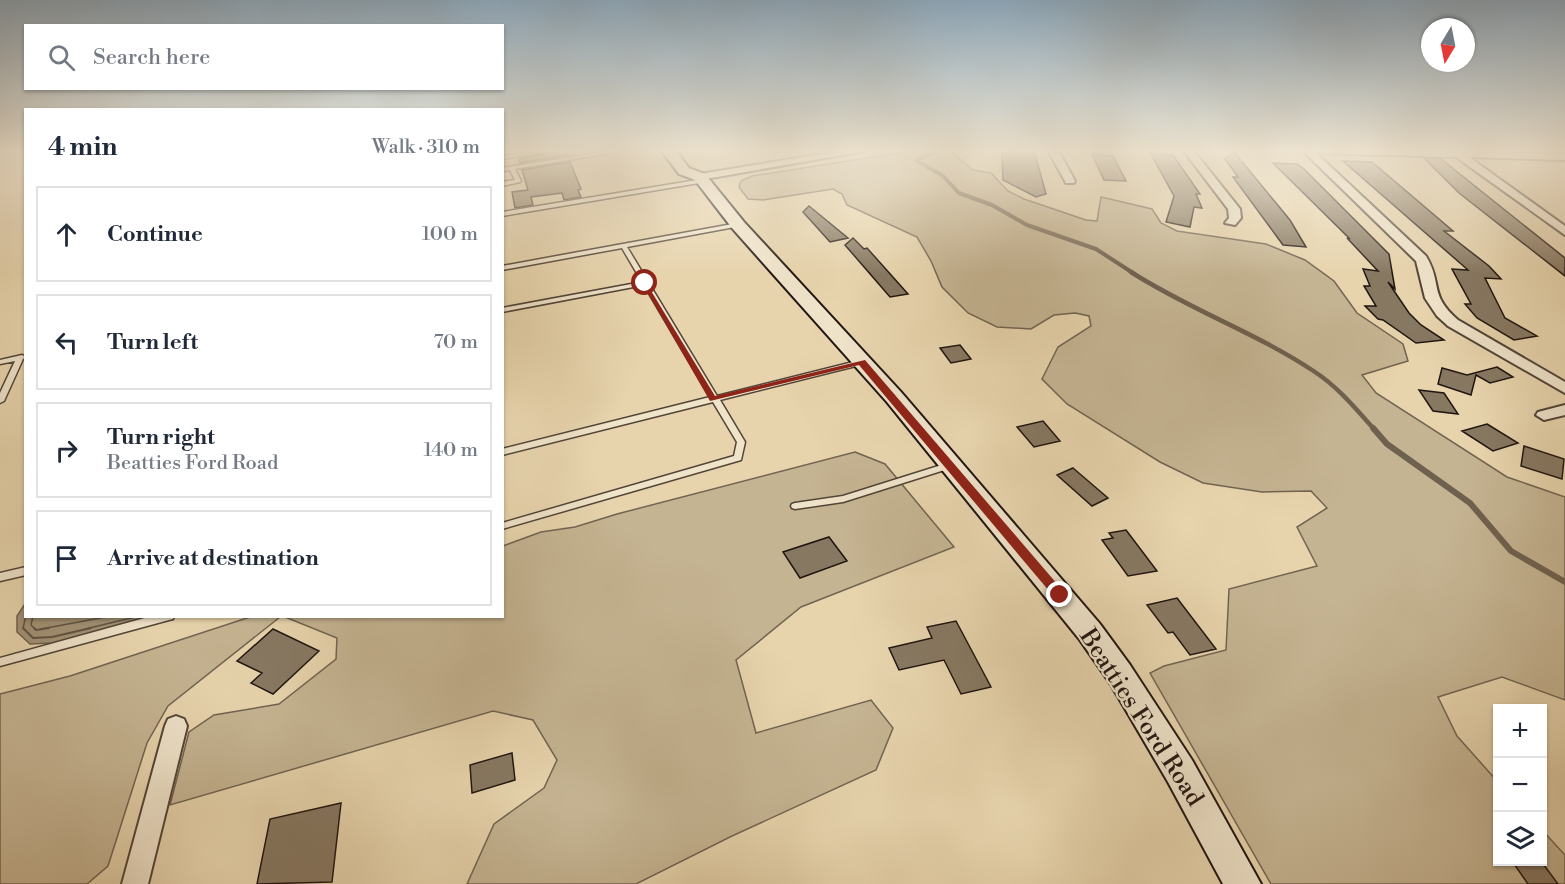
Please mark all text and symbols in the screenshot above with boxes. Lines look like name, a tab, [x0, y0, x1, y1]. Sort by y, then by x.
north arrow	[1421, 18, 1475, 72]
search box	[24, 24, 504, 90]
icon: search	[45, 41, 78, 74]
text: Search here	[93, 44, 210, 71]
text: 4 min	[48, 131, 118, 163]
text: Walk · 310 m	[372, 135, 480, 160]
icon: ahead	[50, 218, 83, 251]
text: Continue	[107, 221, 203, 248]
text: 100 m	[422, 222, 478, 247]
route start	[631, 269, 657, 295]
icon: left	[50, 326, 83, 359]
text: Turn left	[107, 329, 198, 356]
text: 70 m	[434, 330, 478, 355]
text: Turn right	[107, 424, 215, 451]
icon: right	[50, 434, 83, 467]
text: 140 m	[423, 438, 478, 463]
text: Beatties Ford Road	[107, 451, 278, 476]
icon: arrive	[50, 542, 83, 575]
text: Arrive at destination	[107, 545, 319, 572]
route end	[1046, 581, 1072, 607]
street label: Beatties Ford Road	[1072, 622, 1210, 812]
map controls	[1493, 704, 1547, 866]
button: +	[1493, 704, 1547, 758]
button: −	[1493, 758, 1547, 812]
button: layers	[1493, 812, 1547, 866]

